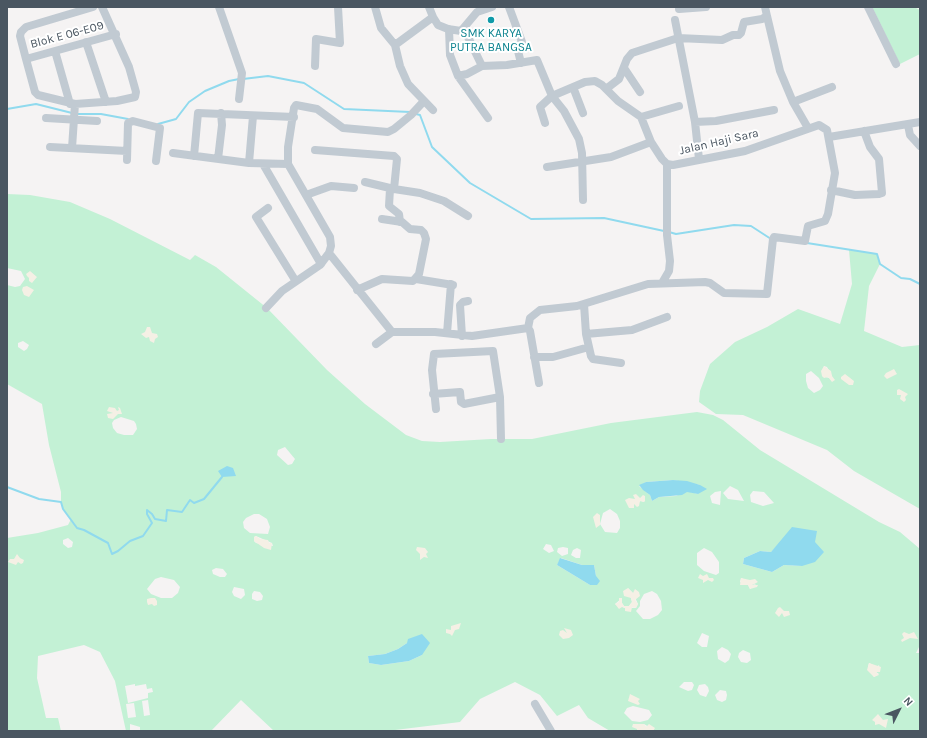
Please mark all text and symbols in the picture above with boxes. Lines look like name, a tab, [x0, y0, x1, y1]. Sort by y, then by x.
marker: SMK KARYA PUTRA BANGSA	[486, 15, 496, 25]
street label: Blok E 06-E09	[29, 18, 105, 52]
place label: SMK KARYA PUTRA BANGSA	[450, 27, 532, 55]
street label: Jalan Haji Sara	[678, 126, 760, 158]
north arrow	[879, 690, 919, 730]
text: N	[901, 694, 916, 709]

